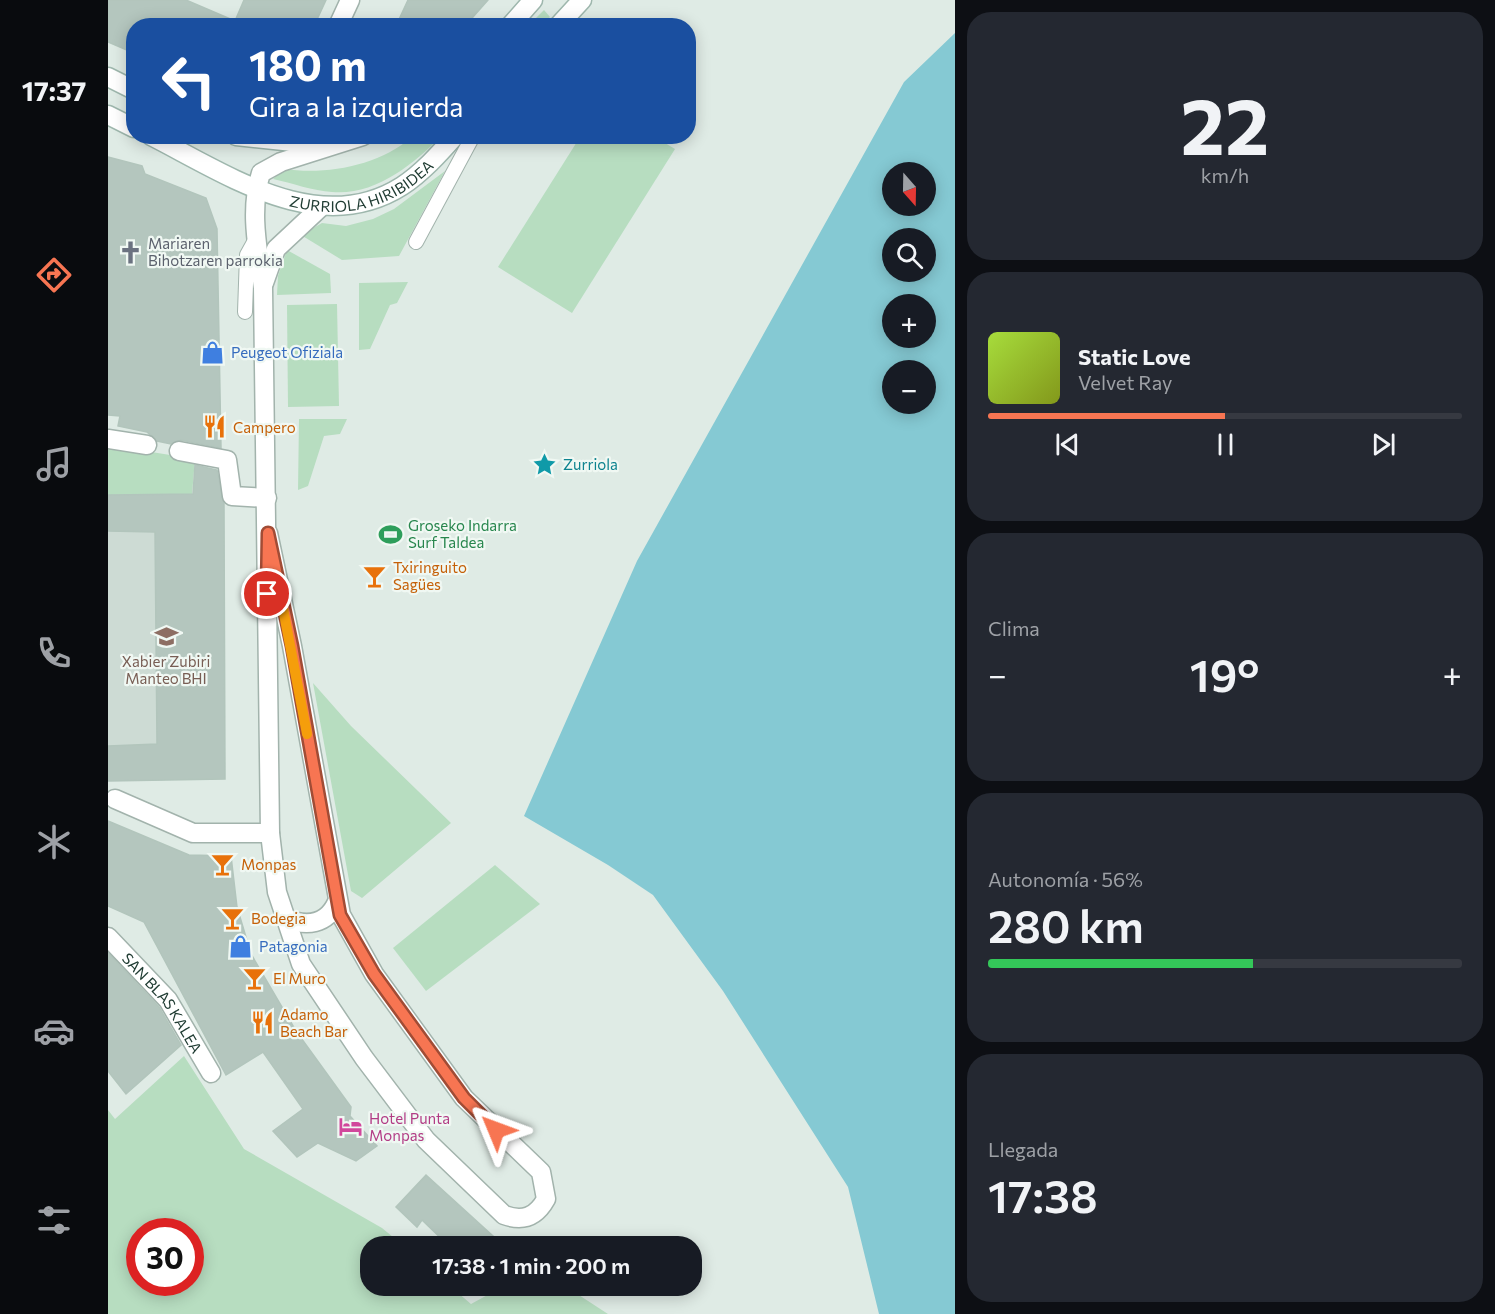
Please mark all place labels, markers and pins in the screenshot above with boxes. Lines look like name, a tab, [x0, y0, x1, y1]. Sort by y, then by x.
place label: Mariaren Bihotzaren parrokia	[148, 234, 283, 269]
church icon: Mariaren Bihotzaren parrokia	[117, 239, 143, 265]
shop icon: Peugeot Ofiziala	[200, 339, 226, 365]
place label: Peugeot Ofiziala	[231, 343, 343, 361]
restaurant icon: Campero	[202, 414, 228, 440]
place label: Campero	[233, 418, 296, 436]
place icon: Zurriola	[532, 451, 558, 477]
place label: Zurriola	[563, 455, 618, 473]
place label: Groseko Indarra Surf Taldea	[408, 516, 517, 551]
sports icon: Groseko Indarra Surf Taldea	[377, 521, 403, 547]
place label: Txiringuito Sagües	[393, 558, 467, 593]
bar icon: Txiringuito Sagües	[362, 563, 388, 589]
pin	[241, 568, 292, 619]
school or university icon: Xabier Zubiri Manteo BHI	[153, 624, 179, 650]
place label: Xabier Zubiri Manteo BHI	[122, 652, 210, 687]
bar icon: Monpas	[210, 851, 236, 877]
place label: Monpas	[241, 855, 297, 873]
bar icon: Bodegia	[220, 905, 246, 931]
place label: Bodegia	[251, 909, 306, 927]
shop icon: Patagonia	[228, 933, 254, 959]
place label: Patagonia	[259, 937, 328, 955]
bar icon: El Muro	[242, 965, 268, 991]
place label: El Muro	[273, 969, 326, 987]
place label: Adamo Beach Bar	[280, 1005, 348, 1040]
restaurant icon: Adamo Beach Bar	[249, 1010, 275, 1036]
place label: Hotel Punta Monpas	[369, 1109, 450, 1144]
hotel icon: Hotel Punta Monpas	[338, 1114, 364, 1140]

